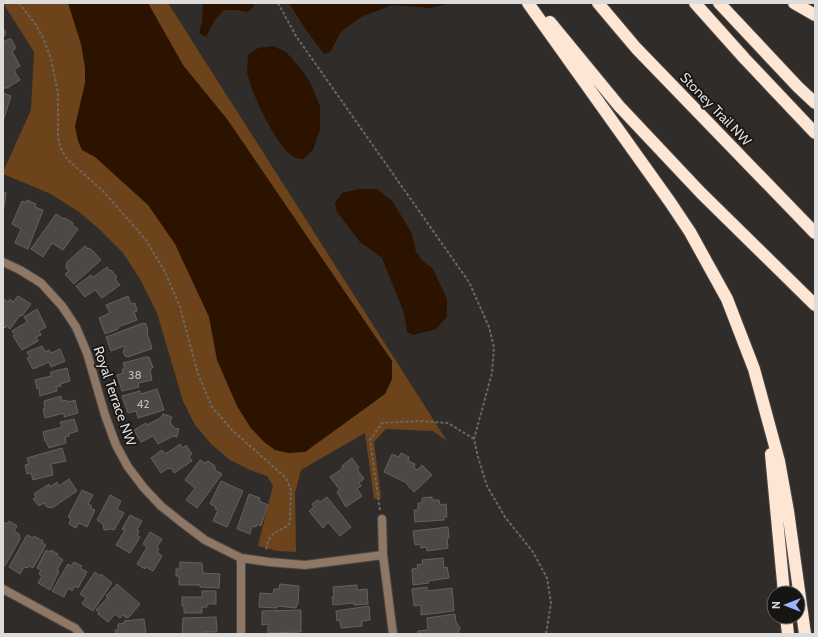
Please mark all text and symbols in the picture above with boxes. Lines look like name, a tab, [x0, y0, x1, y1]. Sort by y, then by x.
street label: Stoney Trail NW	[676, 68, 756, 150]
street label: Royal Terrace NW	[89, 344, 141, 449]
house number: 38	[128, 367, 142, 382]
house number: 42	[136, 396, 150, 411]
north arrow	[766, 585, 806, 625]
text: N	[769, 601, 783, 609]

